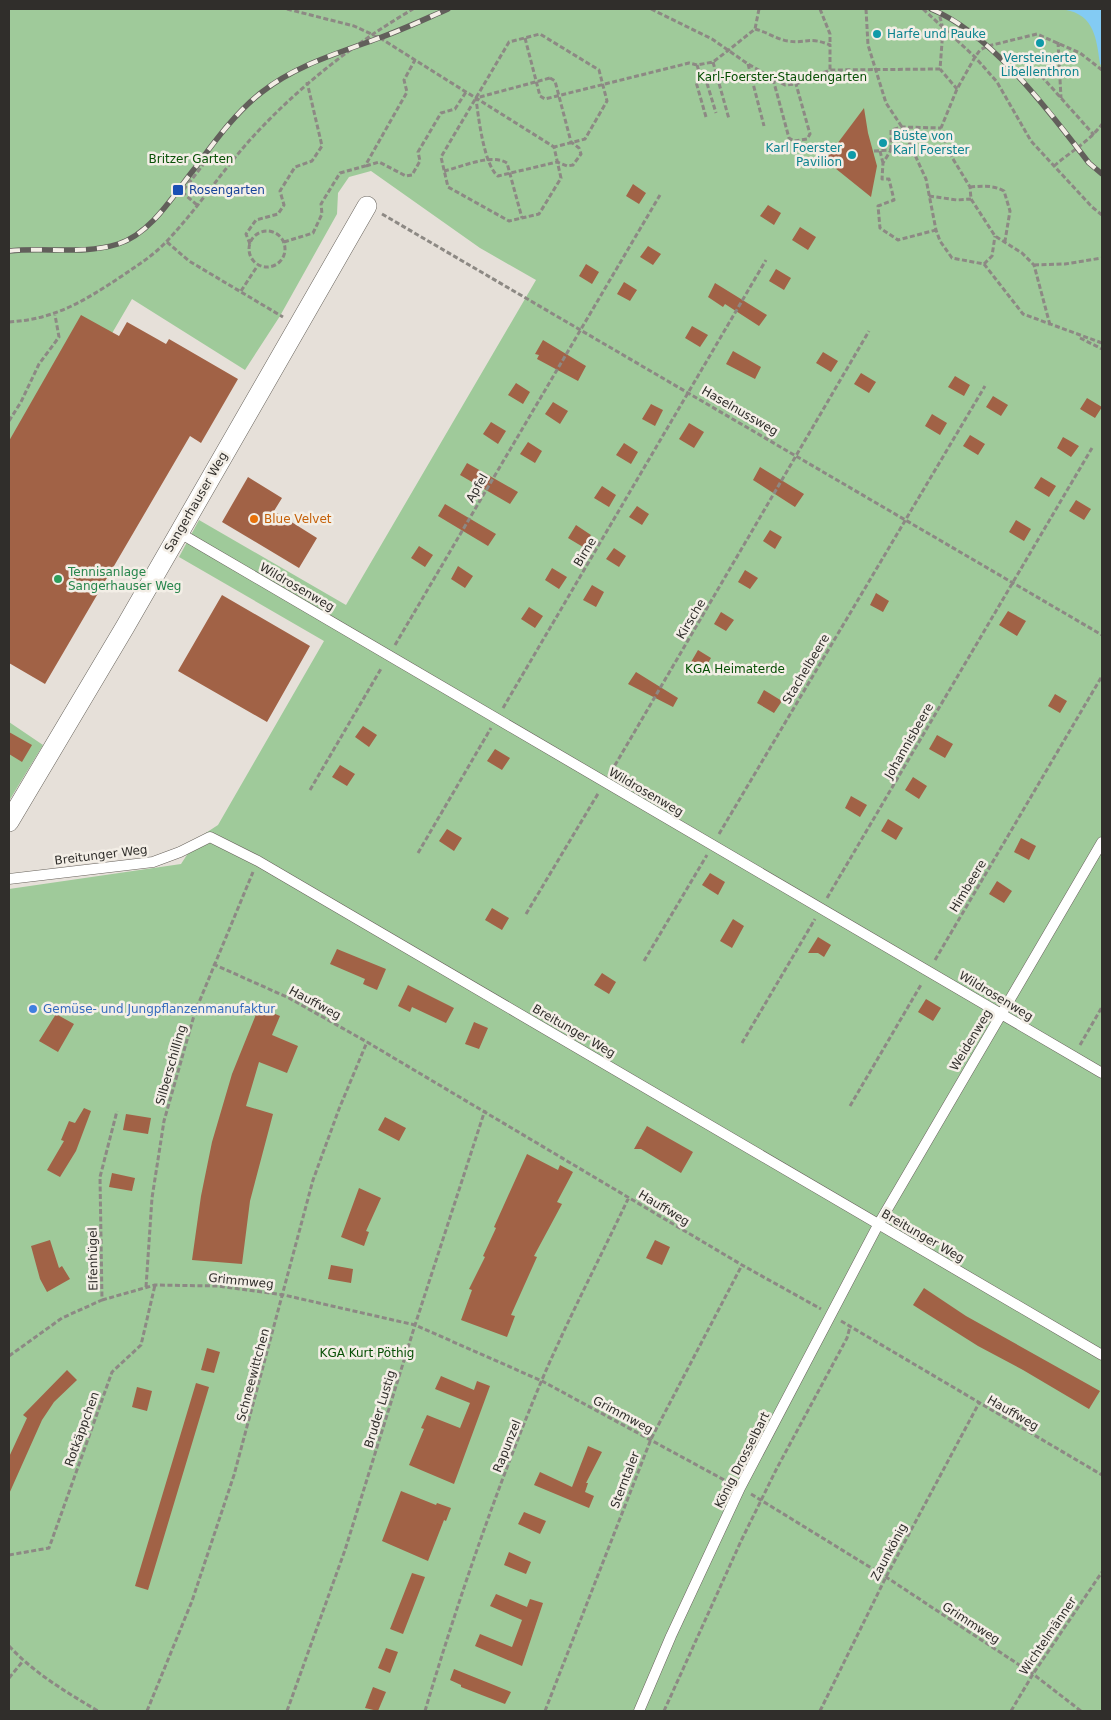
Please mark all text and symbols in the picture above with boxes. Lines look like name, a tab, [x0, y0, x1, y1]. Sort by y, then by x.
place label: Harfe und Pauke	[887, 27, 986, 41]
marker: Harfe und Pauke	[871, 28, 883, 40]
marker: Versteinerte Libellenthron	[1034, 37, 1046, 49]
place label: Versteinerte Libellenthron	[1001, 51, 1079, 79]
park label: Karl-Foerster-Staudengarten	[697, 70, 867, 84]
place label: Büste von Karl Foerster	[893, 129, 970, 157]
marker: Büste von Karl Foerster	[877, 137, 889, 149]
place label: Karl Foerster Pavilion	[766, 141, 842, 169]
marker: Karl Foerster Pavilion	[846, 149, 858, 161]
park label: Britzer Garten	[149, 152, 233, 166]
marker: Rosengarten	[171, 183, 185, 197]
place label: Rosengarten	[189, 183, 265, 197]
street label: Haselnussweg	[699, 383, 781, 439]
street label: Sangerhauser Weg	[162, 449, 230, 555]
street label: Apfel	[463, 471, 491, 505]
place label: Blue Velvet	[264, 512, 332, 526]
marker: Blue Velvet	[248, 513, 260, 525]
street label: Birne	[571, 535, 599, 569]
street label: Wildrosenweg	[257, 560, 337, 614]
place label: Tennisanlage Sangerhauser Weg	[67, 565, 181, 593]
marker: Tennisanlage Sangerhauser Weg	[52, 573, 64, 585]
street label: Kirsche	[674, 597, 708, 641]
street label: Stachelbeere	[780, 632, 832, 706]
park label: KGA Heimaterde	[685, 662, 785, 676]
street label: Johannisbeere	[881, 701, 936, 782]
street label: Wildrosenweg	[606, 765, 686, 819]
street label: Breitunger Weg	[54, 842, 148, 868]
street label: Himbeere	[947, 857, 989, 915]
street label: Wildrosenweg	[956, 968, 1036, 1024]
street label: Hauffweg	[287, 983, 343, 1023]
place label: Gemüse- und Jungpflanzenmanufaktur	[43, 1002, 275, 1016]
street label: Breitunger Weg	[530, 1002, 618, 1060]
marker: Gemüse- und Jungpflanzenmanufaktur	[27, 1003, 39, 1015]
street label: Weidenweg	[947, 1007, 995, 1073]
street label: Silberschilling	[153, 1023, 189, 1107]
street label: Hauffweg	[636, 1187, 692, 1229]
street label: Breitunger Weg	[879, 1207, 967, 1265]
street label: Elfenhügel	[85, 1227, 101, 1291]
street label: Grimmweg	[208, 1271, 274, 1291]
street label: Schneewittchen	[234, 1327, 272, 1423]
park label: KGA Kurt Pöthig	[320, 1346, 414, 1360]
street label: Bruder Lustig	[362, 1368, 398, 1450]
street label: Rotkäppchen	[62, 1390, 102, 1468]
street label: Grimmweg	[591, 1393, 655, 1437]
street label: Hauffweg	[985, 1393, 1041, 1433]
street label: König Drosselbart	[712, 1409, 772, 1510]
street label: Rapunzel	[490, 1418, 524, 1474]
street label: Sterntaler	[608, 1450, 642, 1510]
street label: Zaunkönig	[868, 1521, 910, 1583]
street label: Wichtelmänner	[1017, 1594, 1079, 1678]
street label: Grimmweg	[940, 1599, 1002, 1647]

